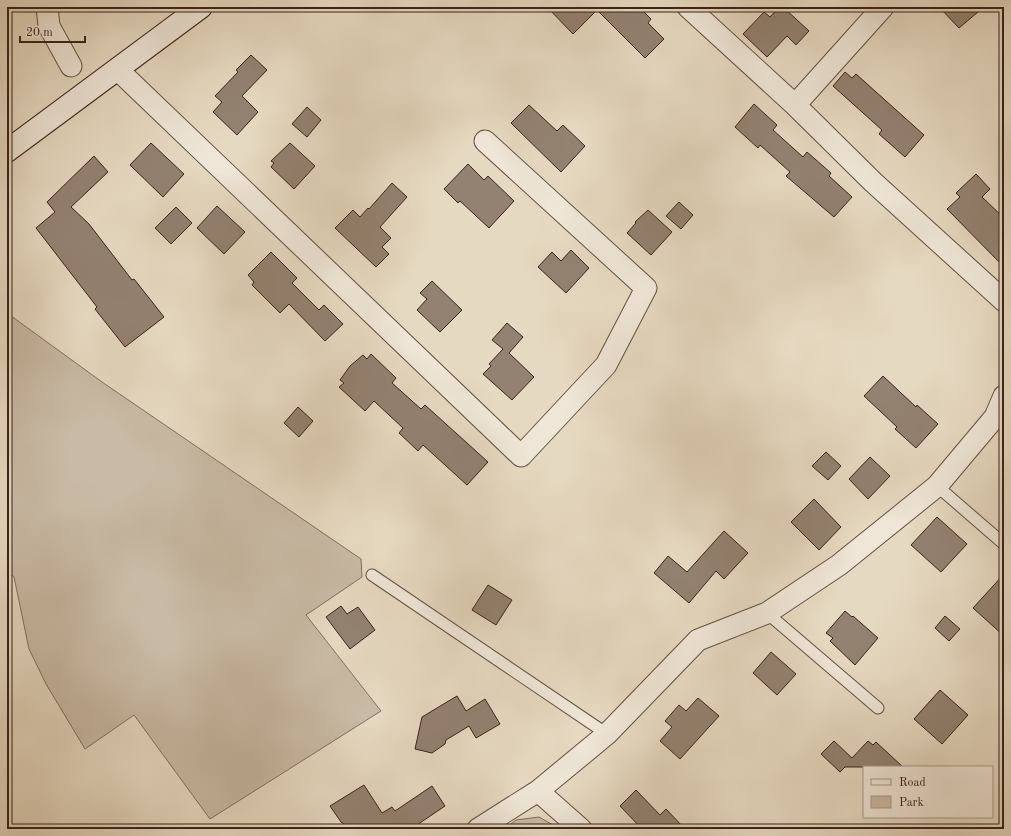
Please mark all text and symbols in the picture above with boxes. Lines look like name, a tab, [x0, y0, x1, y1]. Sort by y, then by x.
scale bar	[20, 18, 85, 44]
text: 20 m	[26, 27, 53, 39]
legend	[863, 766, 993, 818]
text: Road	[899, 777, 926, 789]
text: Park	[899, 797, 924, 809]

